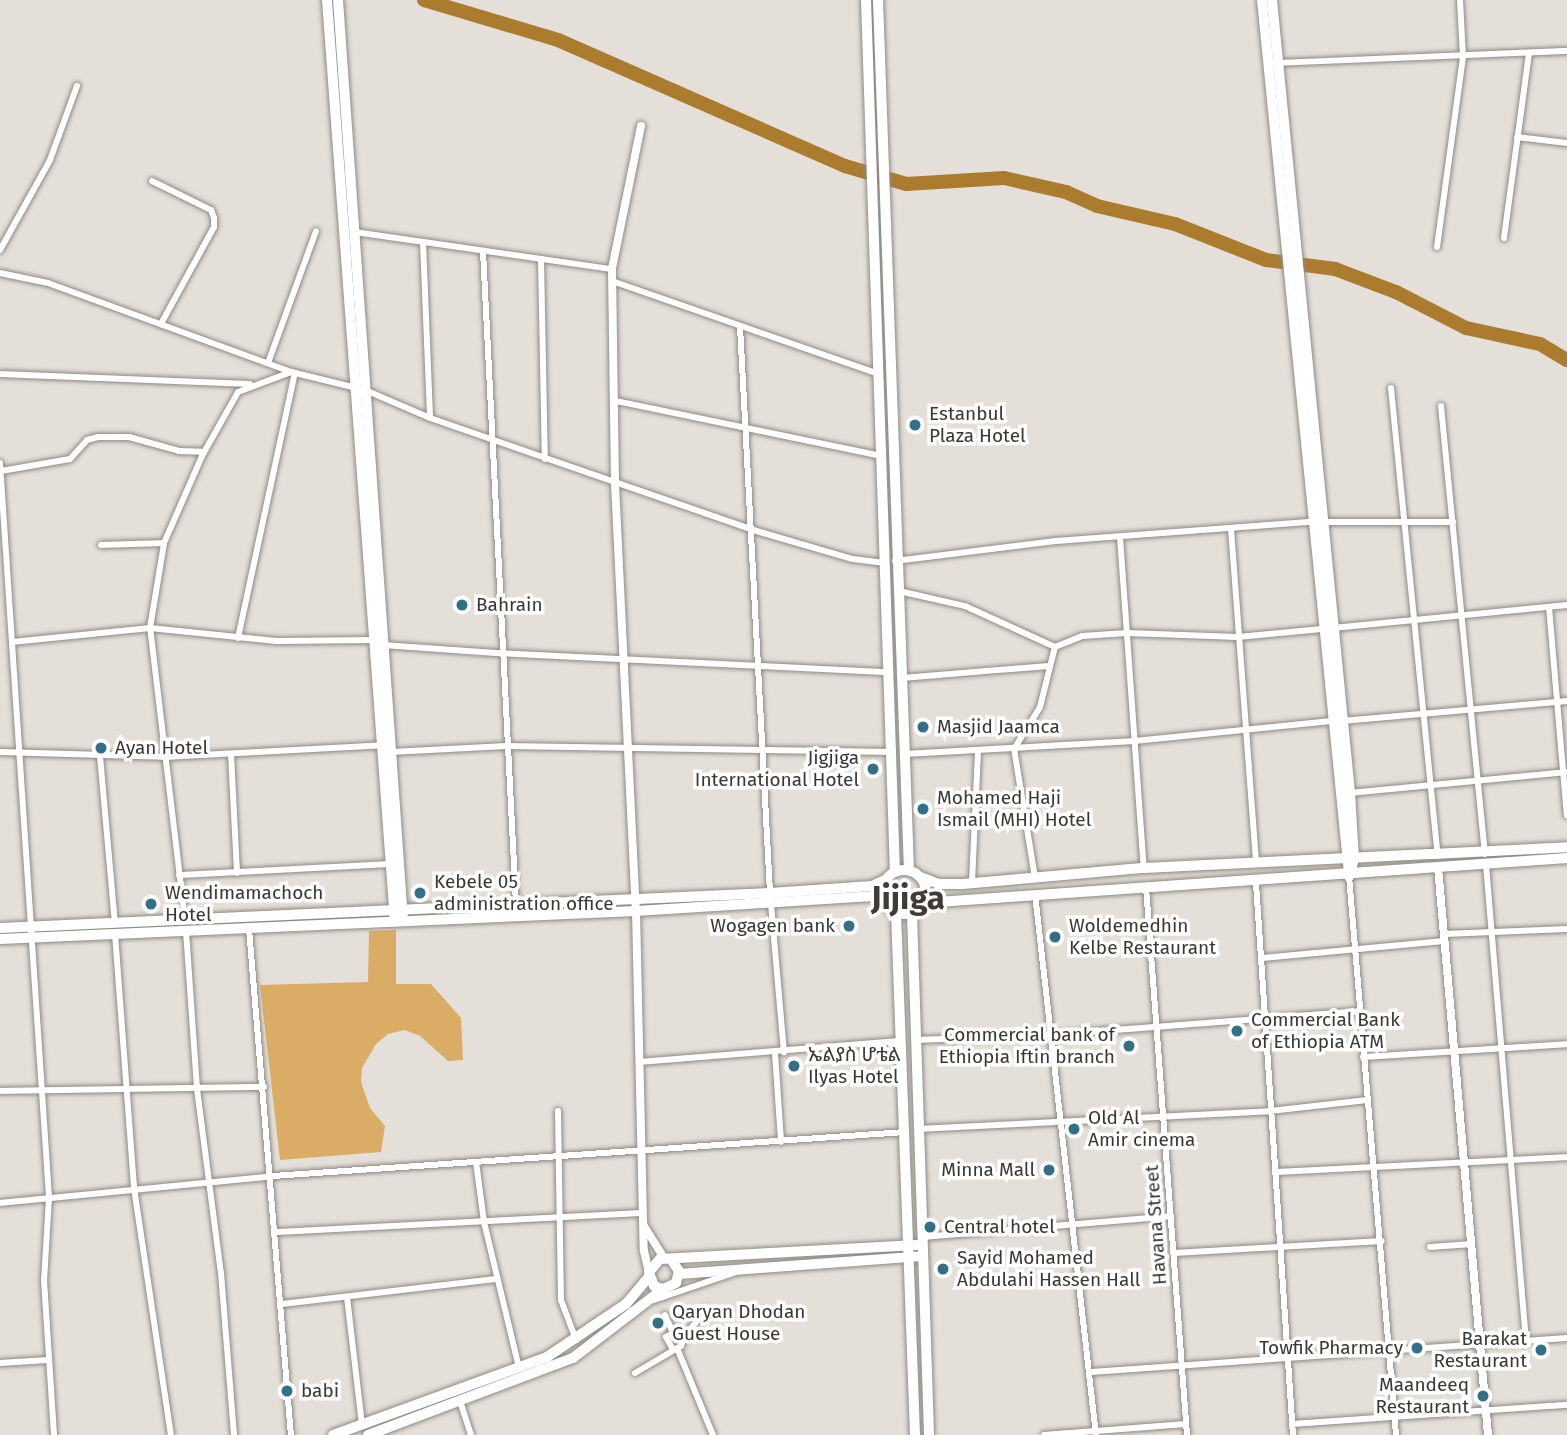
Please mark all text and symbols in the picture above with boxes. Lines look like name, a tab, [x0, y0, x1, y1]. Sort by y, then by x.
place label: Estanbul Plaza Hotel	[929, 403, 1026, 447]
marker: Estanbul Plaza Hotel	[907, 417, 923, 433]
place label: Bahrain	[476, 594, 543, 616]
marker: Bahrain	[454, 597, 470, 613]
place label: Masjid Jaamca	[937, 716, 1060, 738]
marker: Masjid Jaamca	[915, 719, 931, 735]
place label: Ayan Hotel	[115, 737, 208, 759]
marker: Ayan Hotel	[93, 740, 109, 756]
place label: Jigjiga International Hotel	[695, 747, 859, 791]
marker: Jigjiga International Hotel	[865, 761, 881, 777]
place label: Mohamed Haji Ismail (MHI) Hotel	[937, 787, 1091, 831]
marker: Mohamed Haji Ismail (MHI) Hotel	[915, 801, 931, 817]
place label: Kebele 05 administration office	[434, 871, 613, 915]
district label: Jijiga	[871, 879, 945, 919]
place label: Wendimamachoch Hotel	[165, 882, 323, 926]
marker: Kebele 05 administration office	[412, 885, 428, 901]
marker: Wendimamachoch Hotel	[143, 896, 159, 912]
place label: Wogagen bank	[710, 915, 835, 937]
place label: Woldemedhin Kelbe Restaurant	[1069, 915, 1216, 959]
marker: Wogagen bank	[841, 918, 857, 934]
marker: Woldemedhin Kelbe Restaurant	[1047, 929, 1063, 945]
place label: Commercial Bank of Ethiopia ATM	[1251, 1009, 1400, 1053]
marker: Commercial Bank of Ethiopia ATM	[1229, 1023, 1245, 1039]
place label: Commercial bank of Ethiopia Iftin branch	[939, 1024, 1115, 1068]
marker: Commercial bank of Ethiopia Iftin branch	[1121, 1038, 1137, 1054]
place label: ኤልያስ ሆቴል Ilyas Hotel	[808, 1044, 901, 1088]
marker: ኤልያስ ሆቴል Ilyas Hotel	[786, 1058, 802, 1074]
place label: Old Al Amir cinema	[1088, 1107, 1195, 1151]
marker: Old Al Amir cinema	[1066, 1121, 1082, 1137]
place label: Minna Mall	[941, 1159, 1035, 1181]
marker: Minna Mall	[1041, 1162, 1057, 1178]
street label: Havana Street	[1140, 1164, 1172, 1286]
place label: Central hotel	[944, 1216, 1055, 1238]
marker: Central hotel	[922, 1219, 938, 1235]
place label: Sayid Mohamed Abdulahi Hassen Hall	[957, 1247, 1140, 1291]
marker: Sayid Mohamed Abdulahi Hassen Hall	[935, 1261, 951, 1277]
place label: Qaryan Dhodan Guest House	[672, 1301, 805, 1345]
marker: Qaryan Dhodan Guest House	[650, 1315, 666, 1331]
place label: Barakat Restaurant	[1433, 1328, 1527, 1372]
place label: Towfik Pharmacy	[1259, 1337, 1403, 1359]
marker: Towfik Pharmacy	[1409, 1340, 1425, 1356]
marker: Barakat Restaurant	[1533, 1342, 1549, 1358]
place label: Maandeeq Restaurant	[1375, 1374, 1469, 1418]
place label: babi	[301, 1380, 339, 1402]
marker: babi	[279, 1383, 295, 1399]
marker: Maandeeq Restaurant	[1475, 1388, 1491, 1404]

